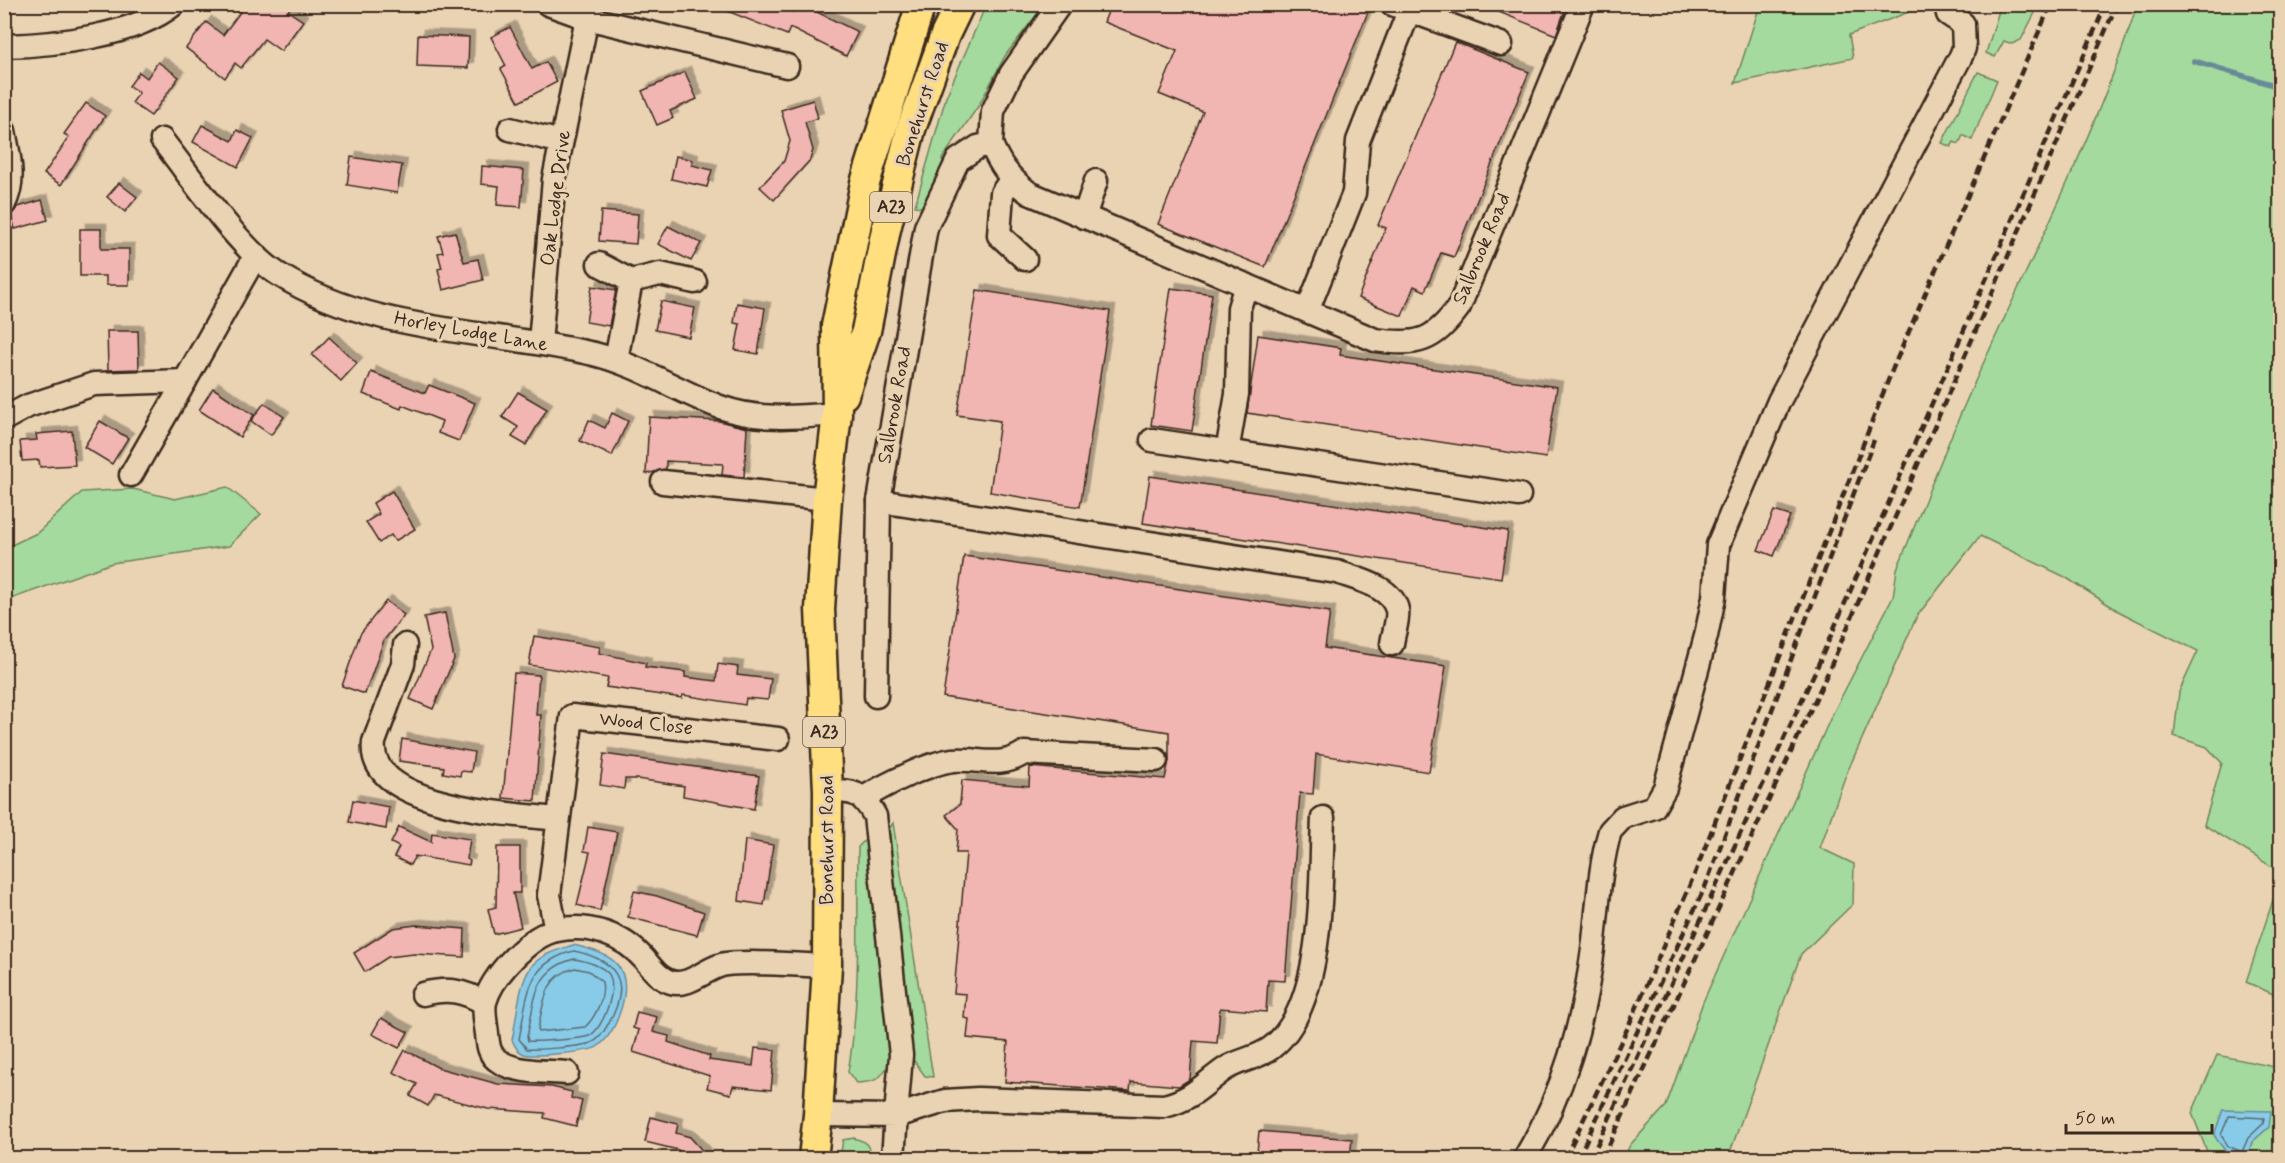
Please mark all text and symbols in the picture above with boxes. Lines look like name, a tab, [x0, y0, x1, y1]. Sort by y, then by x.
street label: Bonehurst Road	[890, 38, 956, 170]
street label: Oak Lodge Drive	[534, 129, 578, 267]
street label: Salbrook Road	[1446, 189, 1518, 309]
road number: A23	[870, 192, 912, 222]
street label: Horley Lodge Lane	[392, 305, 550, 359]
street label: Salbrook Road	[871, 344, 919, 466]
street label: Wood Close	[598, 706, 694, 742]
road number: A23	[803, 717, 845, 747]
street label: Bonehurst Road	[814, 775, 841, 905]
scale bar	[2066, 1097, 2212, 1135]
text: 50 m	[2075, 1107, 2115, 1131]

